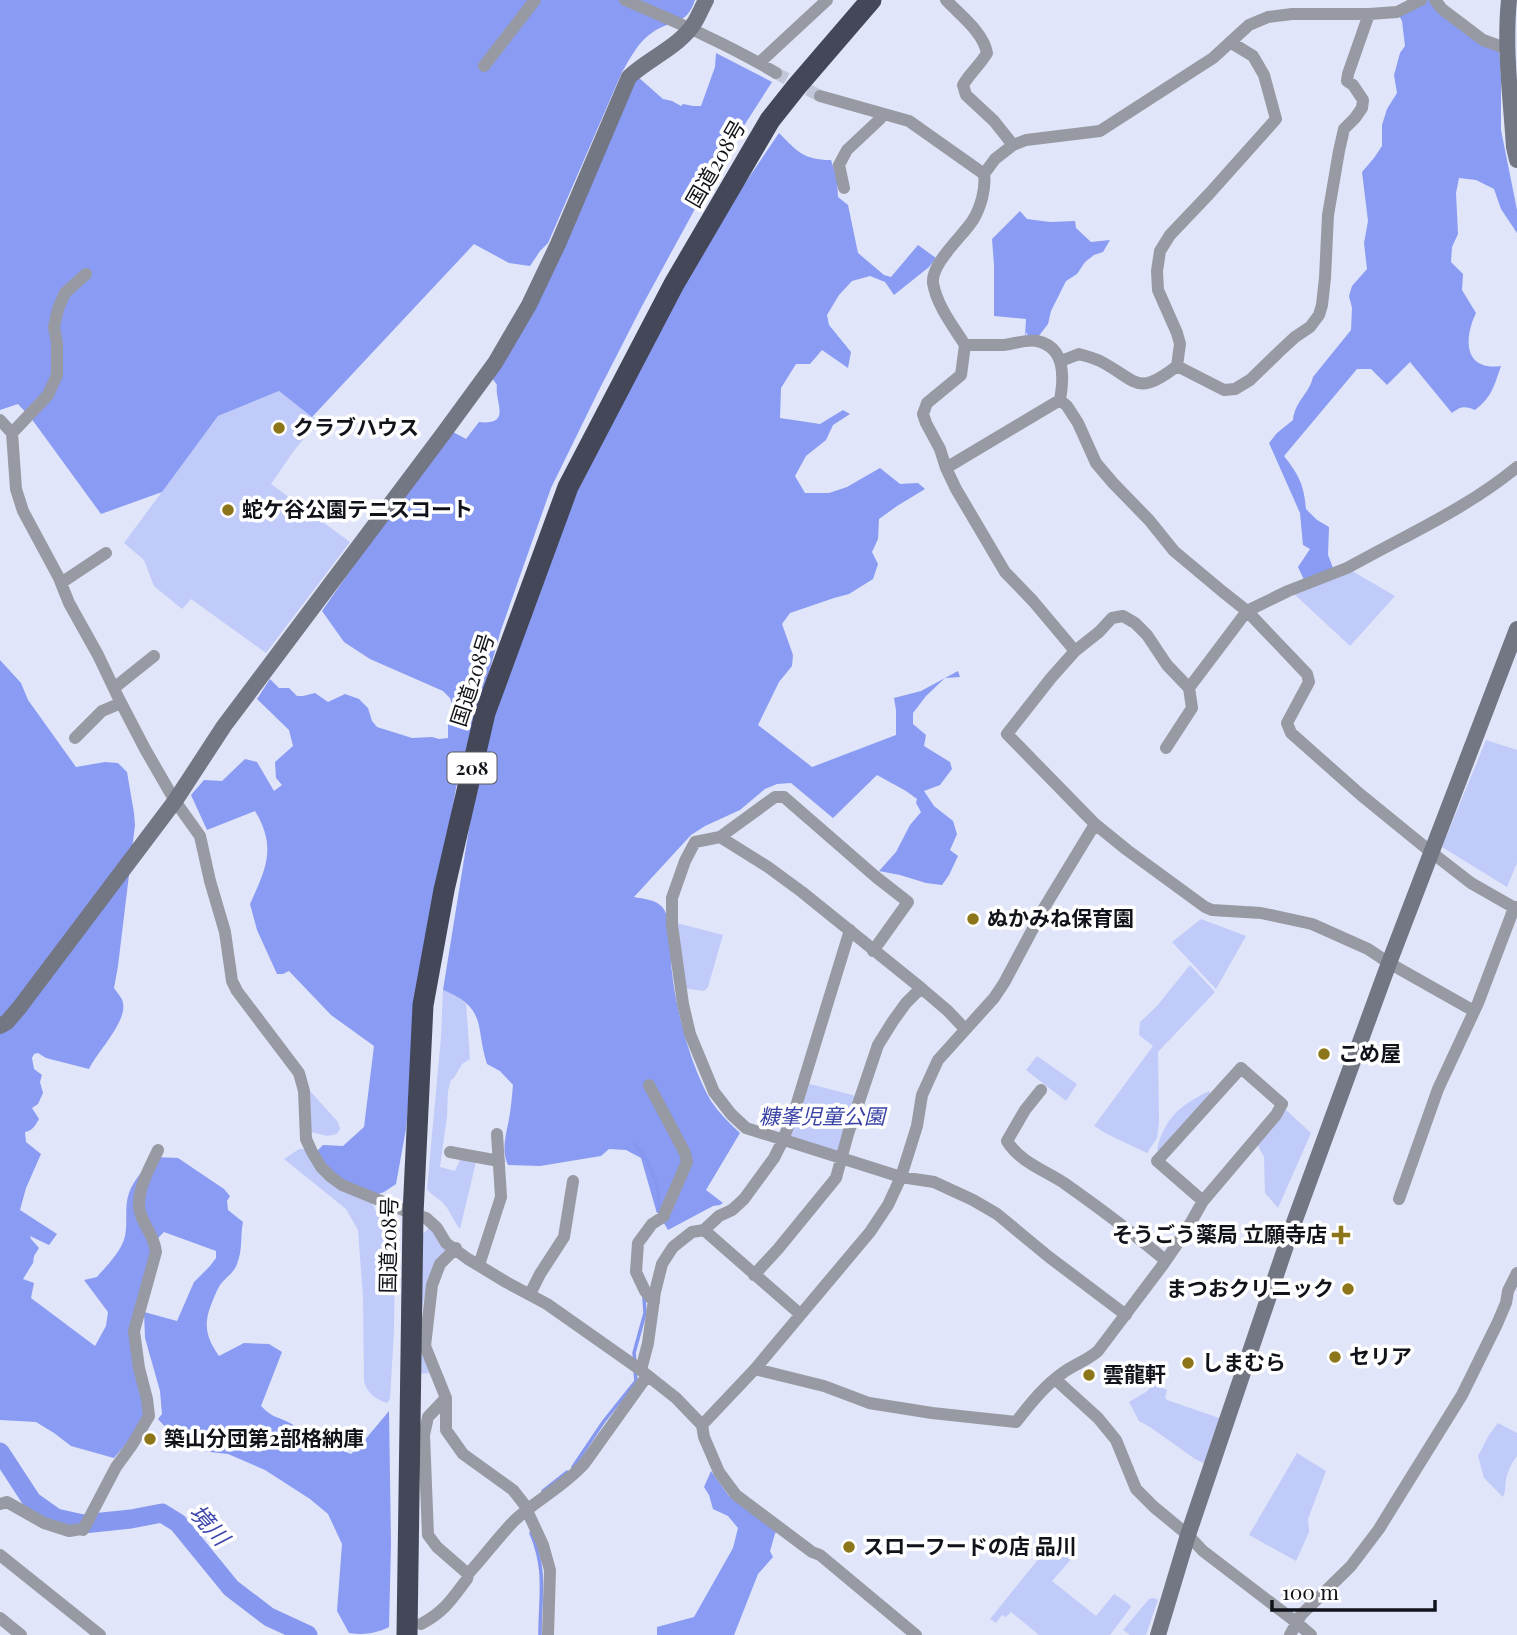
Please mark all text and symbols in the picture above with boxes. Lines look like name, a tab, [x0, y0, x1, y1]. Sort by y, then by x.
street label: 国道208号	[678, 114, 751, 212]
place label: クラブハウス	[293, 412, 419, 440]
marker: クラブハウス	[271, 420, 287, 436]
place label: 蛇ケ谷公園テニスコート	[242, 494, 473, 522]
marker: 蛇ケ谷公園テニスコート	[220, 502, 236, 518]
street label: 国道208号	[443, 629, 499, 730]
road number: 208	[448, 752, 496, 783]
place label: ぬかみね保育園	[987, 903, 1134, 931]
marker: ぬかみね保育園	[965, 911, 981, 927]
place label: こめ屋	[1338, 1038, 1401, 1066]
marker: こめ屋	[1316, 1046, 1332, 1062]
park label: 糠峯児童公園	[759, 1101, 888, 1129]
street label: 国道208号	[372, 1196, 402, 1293]
place label: そうごう薬局 立願寺店	[1112, 1219, 1327, 1247]
marker: そうごう薬局 立願寺店	[1333, 1227, 1349, 1243]
place label: まつおクリニック	[1166, 1273, 1334, 1301]
marker: まつおクリニック	[1340, 1281, 1356, 1297]
place label: セリア	[1349, 1341, 1412, 1369]
place label: しまむら	[1202, 1347, 1286, 1375]
marker: セリア	[1327, 1349, 1343, 1365]
marker: しまむら	[1180, 1355, 1196, 1371]
place label: 雲龍軒	[1103, 1359, 1166, 1387]
marker: 雲龍軒	[1081, 1367, 1097, 1383]
place label: 築山分団第2部格納庫	[164, 1423, 364, 1451]
marker: 築山分団第2部格納庫	[142, 1431, 158, 1447]
water label: 境川	[183, 1497, 239, 1554]
place label: スローフードの店 品川	[863, 1531, 1077, 1559]
marker: スローフードの店 品川	[841, 1539, 857, 1555]
scale bar	[1272, 1568, 1435, 1612]
text: 100 m	[1282, 1577, 1339, 1605]

